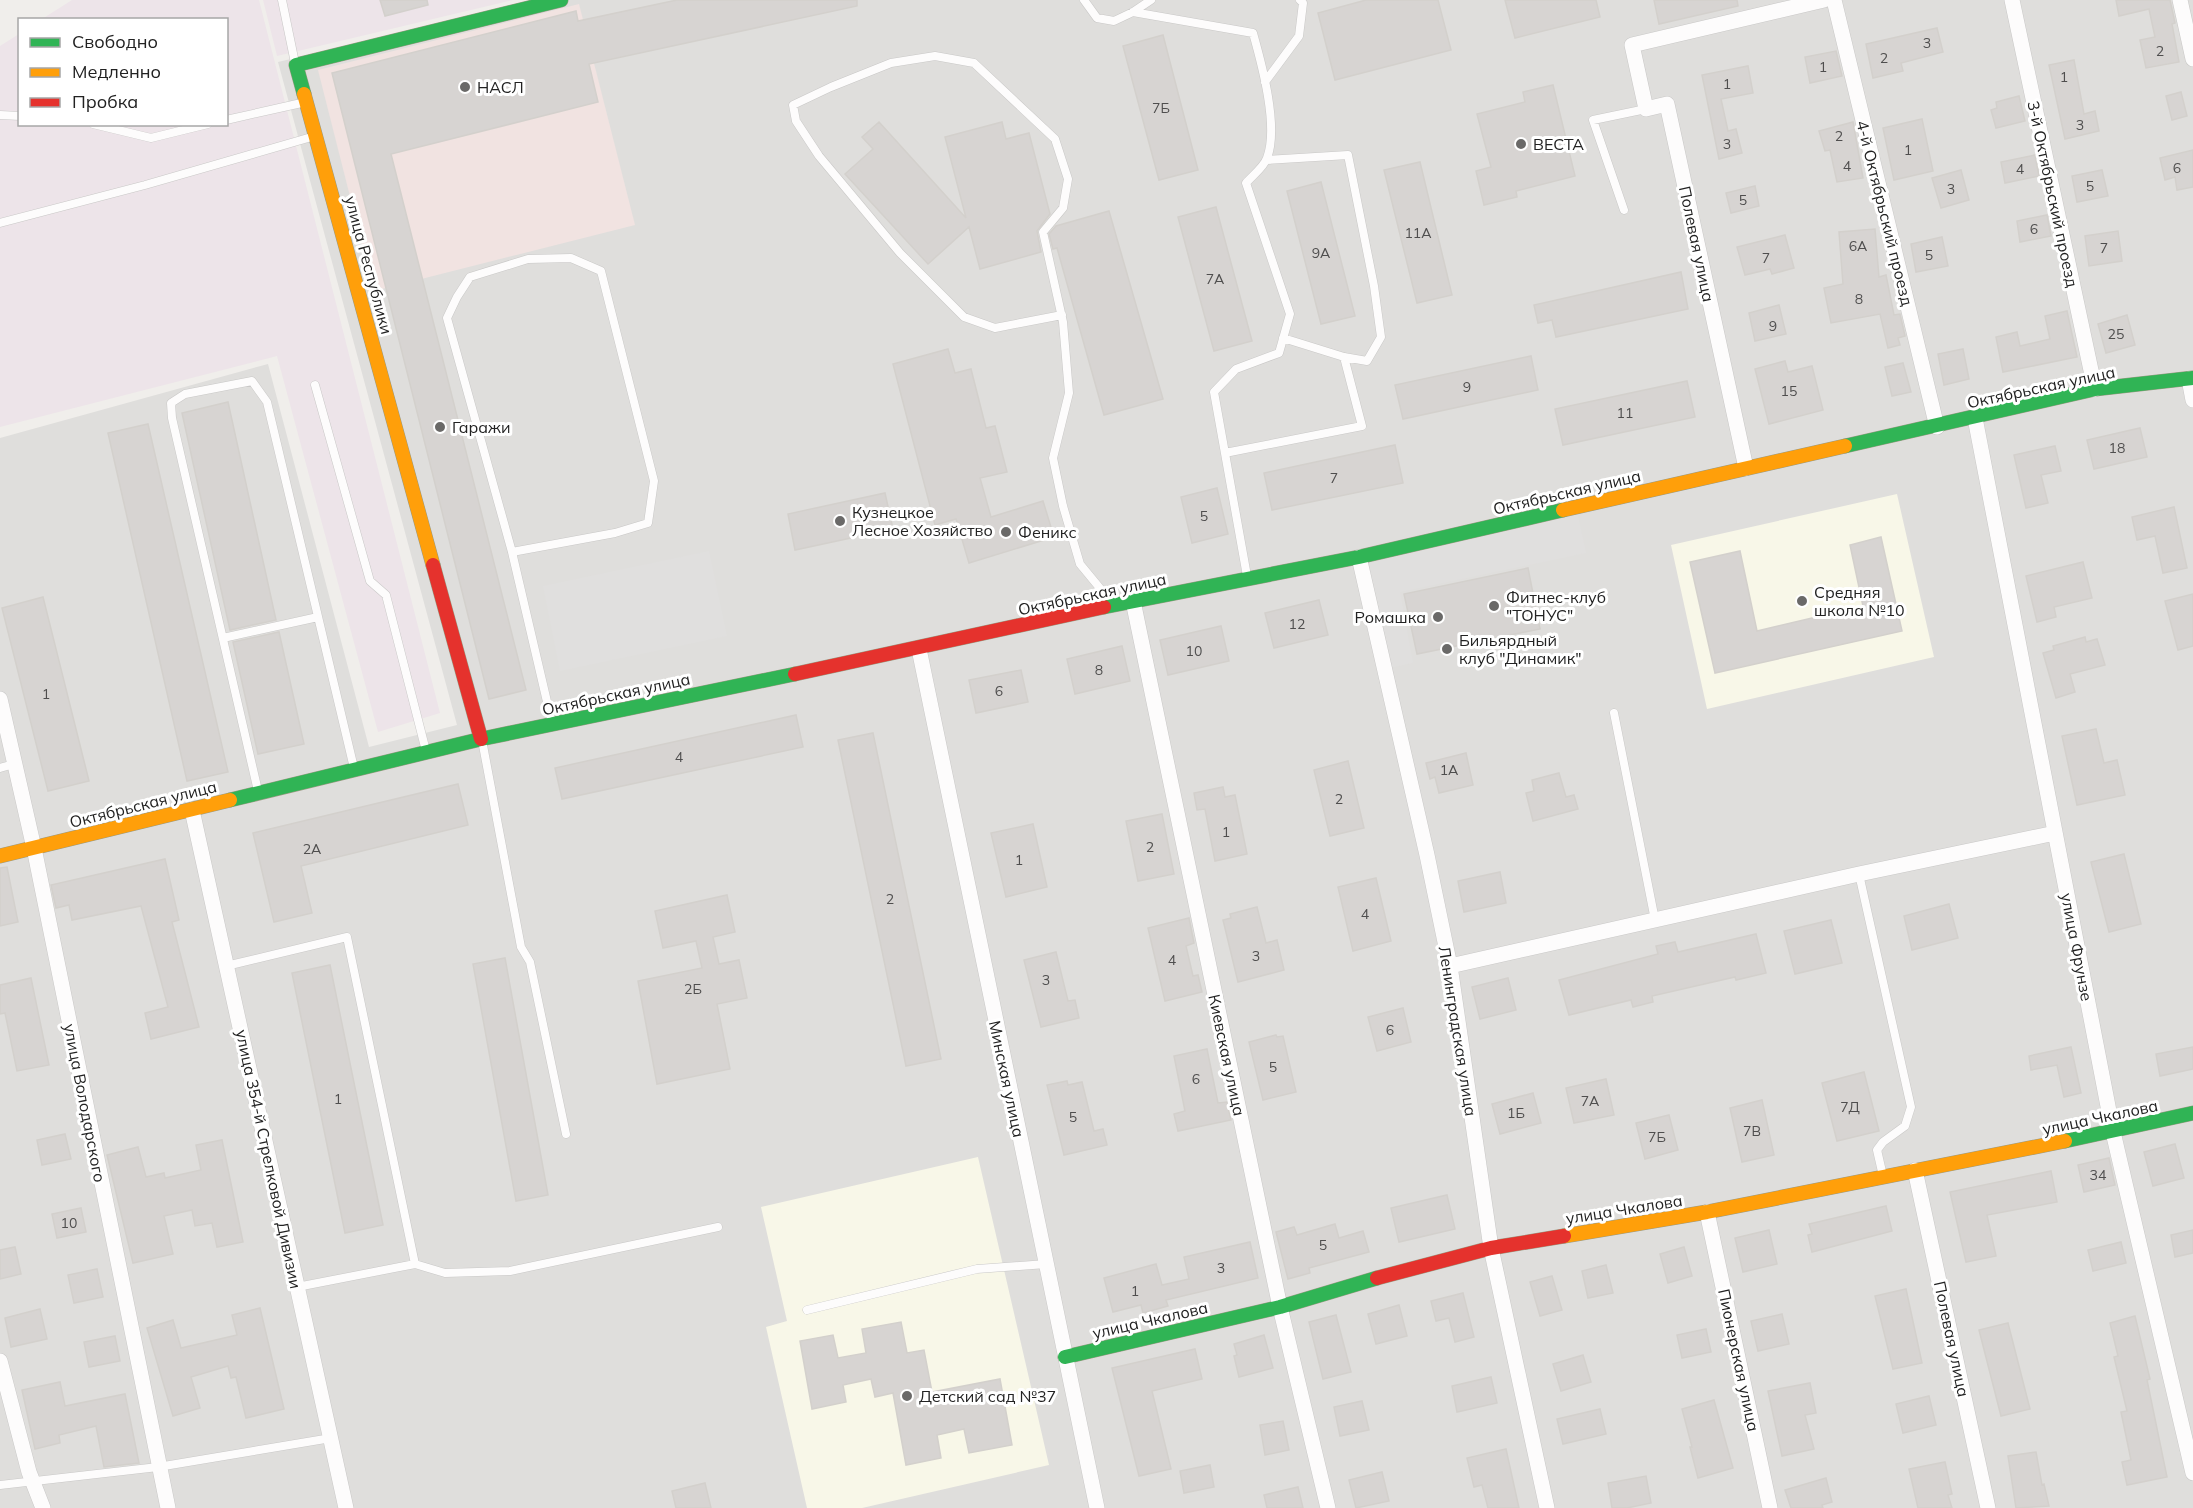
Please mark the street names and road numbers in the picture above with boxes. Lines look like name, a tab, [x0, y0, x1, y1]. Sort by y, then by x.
street label: 3-й Октябрьский проезд	[2023, 99, 2083, 289]
street label: 4-й Октябрьский проезд	[1852, 118, 1918, 308]
street label: Полевая улица	[1675, 184, 1719, 304]
street label: улица Республики	[341, 194, 397, 336]
street label: Октябрьская улица	[1965, 362, 2117, 412]
street label: Октябрьская улица	[1491, 465, 1643, 519]
street label: Октябрьская улица	[1016, 569, 1168, 619]
street label: Октябрьская улица	[540, 669, 692, 719]
street label: Октябрьская улица	[67, 776, 219, 832]
street label: улица Фрунзе	[2057, 891, 2097, 1003]
street label: Ленинградская улица	[1435, 944, 1481, 1118]
street label: Киевская улица	[1204, 992, 1250, 1118]
street label: Минская улица	[985, 1019, 1029, 1139]
street label: улица Володарского	[60, 1022, 110, 1184]
street label: улица 354-й Стрелковой Дивизии	[232, 1028, 306, 1290]
street label: улица Чкалова	[2040, 1095, 2160, 1139]
street label: улица Чкалова	[1564, 1190, 1684, 1228]
street label: Полевая улица	[1930, 1279, 1974, 1399]
street label: Пионерская улица	[1714, 1287, 1764, 1433]
street label: улица Чкалова	[1090, 1297, 1210, 1343]

